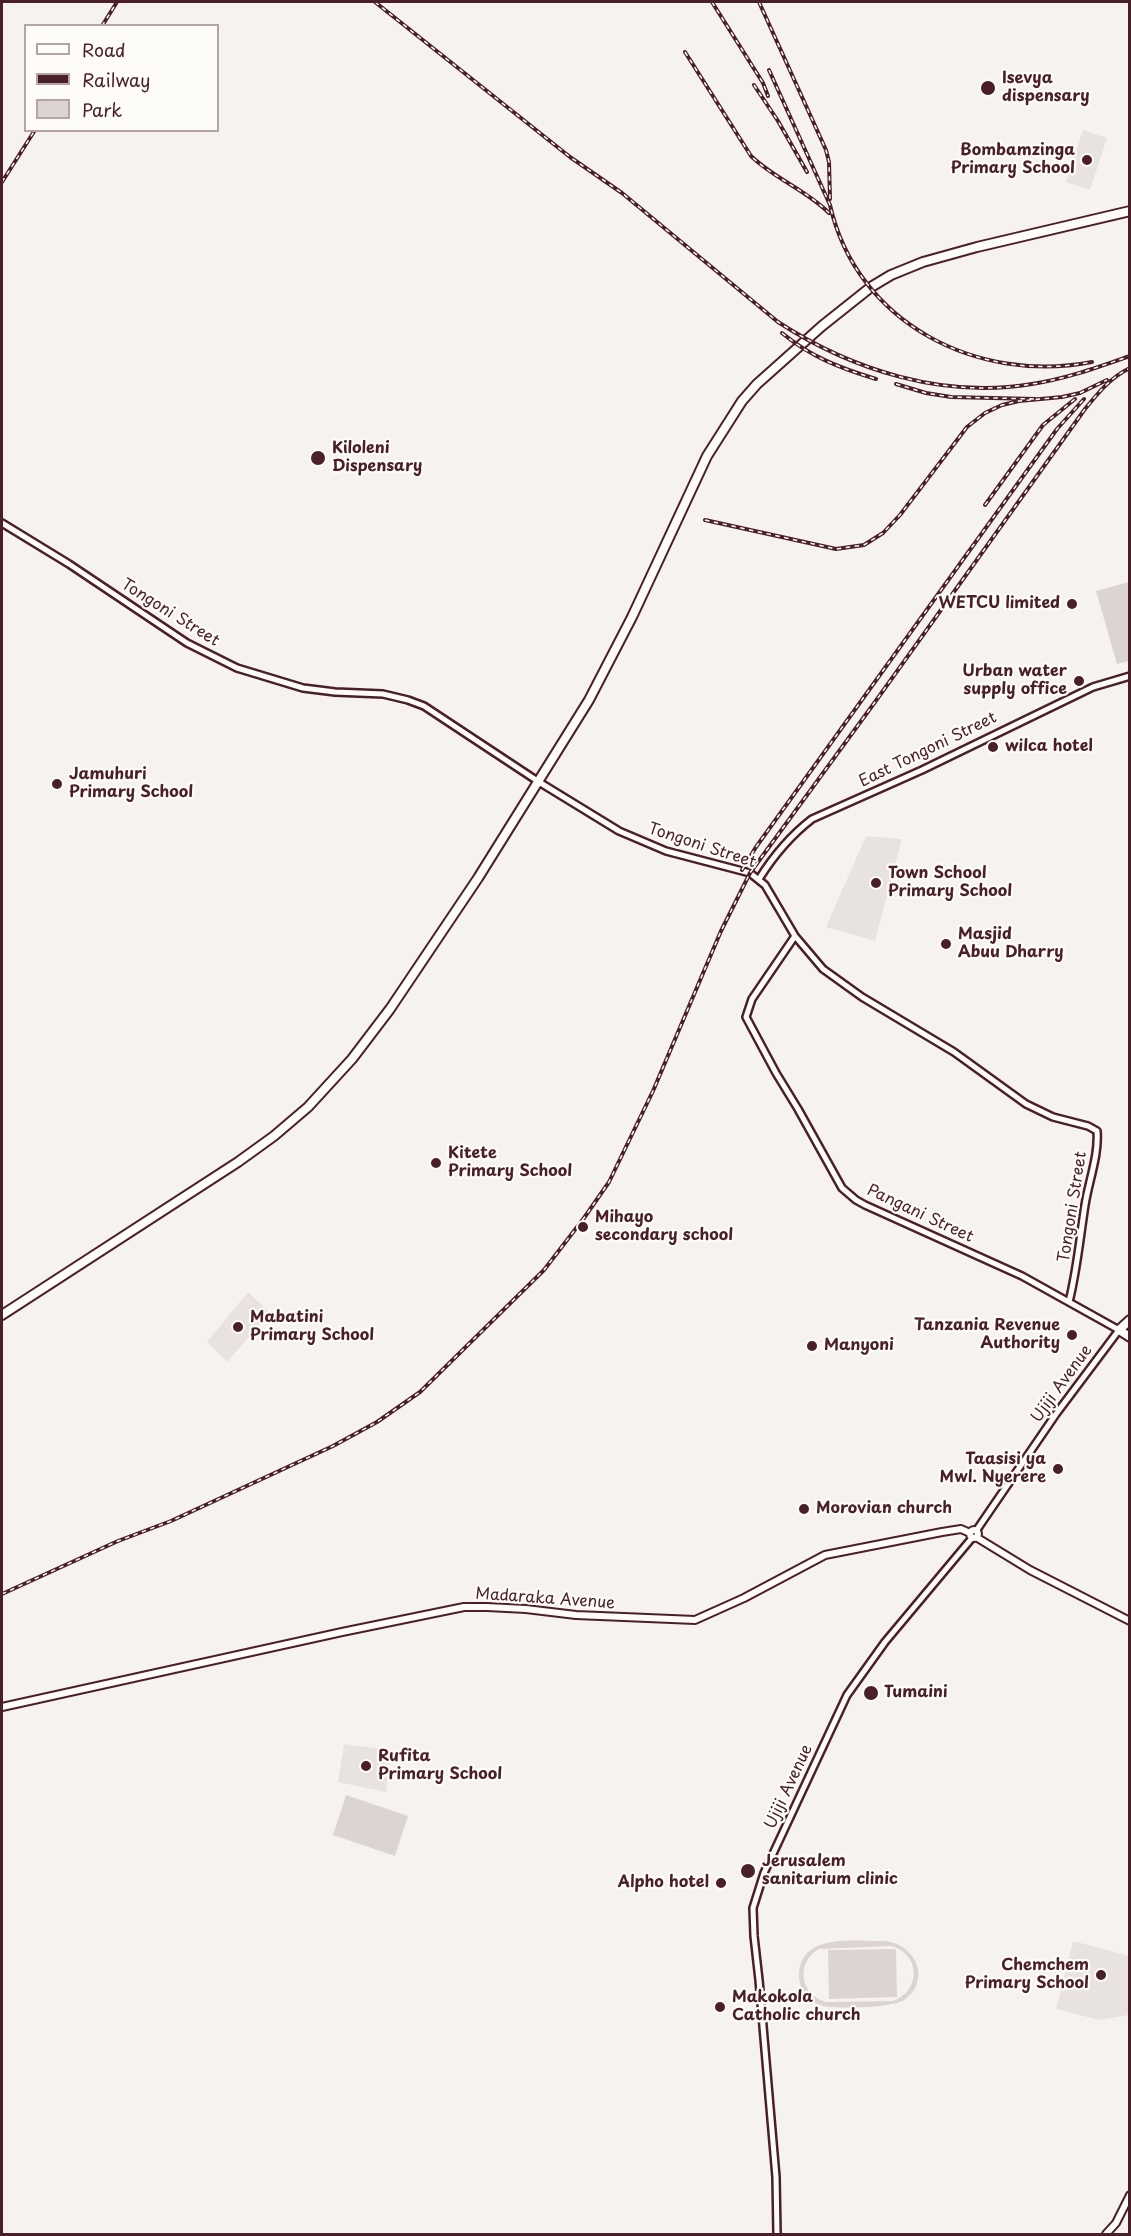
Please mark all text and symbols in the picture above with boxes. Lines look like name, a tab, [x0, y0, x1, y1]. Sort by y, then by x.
legend	[24, 24, 219, 132]
text: Road	[82, 36, 126, 63]
text: Railway	[82, 66, 150, 93]
place label: Isevya dispensary	[1002, 69, 1090, 107]
marker: Isevya dispensary	[979, 79, 997, 97]
text: Park	[82, 96, 122, 123]
place label: Bombamzinga Primary School	[951, 141, 1075, 179]
marker: Bombamzinga Primary School	[1080, 153, 1094, 167]
place label: Kiloleni Dispensary	[332, 439, 422, 477]
marker: Kiloleni Dispensary	[309, 449, 327, 467]
street label: Tongoni Street	[117, 575, 223, 651]
place label: WETCU limited	[939, 594, 1060, 614]
marker: WETCU limited	[1065, 597, 1079, 611]
place label: Urban water supply office	[962, 662, 1067, 700]
marker: Urban water supply office	[1072, 674, 1086, 688]
street label: East Tongoni Street	[856, 708, 1000, 792]
place label: wilca hotel	[1005, 737, 1093, 757]
marker: wilca hotel	[986, 740, 1000, 754]
place label: Jamuhuri Primary School	[69, 765, 193, 803]
marker: Jamuhuri Primary School	[50, 777, 64, 791]
street label: Tongoni Street	[646, 820, 758, 872]
place label: Town School Primary School	[888, 864, 1012, 902]
marker: Town School Primary School	[869, 876, 883, 890]
place label: Masjid Abuu Dharry	[958, 925, 1063, 963]
marker: Masjid Abuu Dharry	[939, 937, 953, 951]
place label: Kitete Primary School	[448, 1144, 572, 1182]
street label: Tongoni Street	[1055, 1150, 1091, 1264]
marker: Kitete Primary School	[429, 1156, 443, 1170]
street label: Pangani Street	[864, 1181, 976, 1247]
place label: Mihayo secondary school	[595, 1208, 733, 1246]
marker: Mihayo secondary school	[576, 1220, 590, 1234]
place label: Mabatini Primary School	[250, 1308, 374, 1346]
place label: Tanzania Revenue Authority	[914, 1316, 1060, 1354]
marker: Mabatini Primary School	[231, 1320, 245, 1334]
marker: Tanzania Revenue Authority	[1065, 1328, 1079, 1342]
place label: Manyoni	[824, 1336, 894, 1356]
marker: Manyoni	[805, 1339, 819, 1353]
street label: Ujiji Avenue	[1027, 1342, 1097, 1426]
place label: Taasisi ya Mwl. Nyerere	[940, 1450, 1046, 1488]
marker: Taasisi ya Mwl. Nyerere	[1051, 1462, 1065, 1476]
place label: Morovian church	[816, 1499, 952, 1519]
marker: Morovian church	[797, 1502, 811, 1516]
street label: Madaraka Avenue	[475, 1585, 615, 1613]
place label: Tumaini	[884, 1683, 948, 1703]
marker: Tumaini	[862, 1684, 880, 1702]
street label: Ujiji Avenue	[761, 1742, 817, 1832]
place label: Rufita Primary School	[378, 1747, 502, 1785]
marker: Rufita Primary School	[359, 1759, 373, 1773]
place label: Jerusalem sanitarium clinic	[762, 1852, 898, 1890]
marker: Jerusalem sanitarium clinic	[739, 1862, 757, 1880]
place label: Alpho hotel	[618, 1873, 709, 1893]
marker: Alpho hotel	[714, 1876, 728, 1890]
place label: Chemchem Primary School	[965, 1956, 1089, 1994]
marker: Chemchem Primary School	[1094, 1968, 1108, 1982]
place label: Makokola Catholic church	[732, 1988, 861, 2026]
marker: Makokola Catholic church	[713, 2000, 727, 2014]

